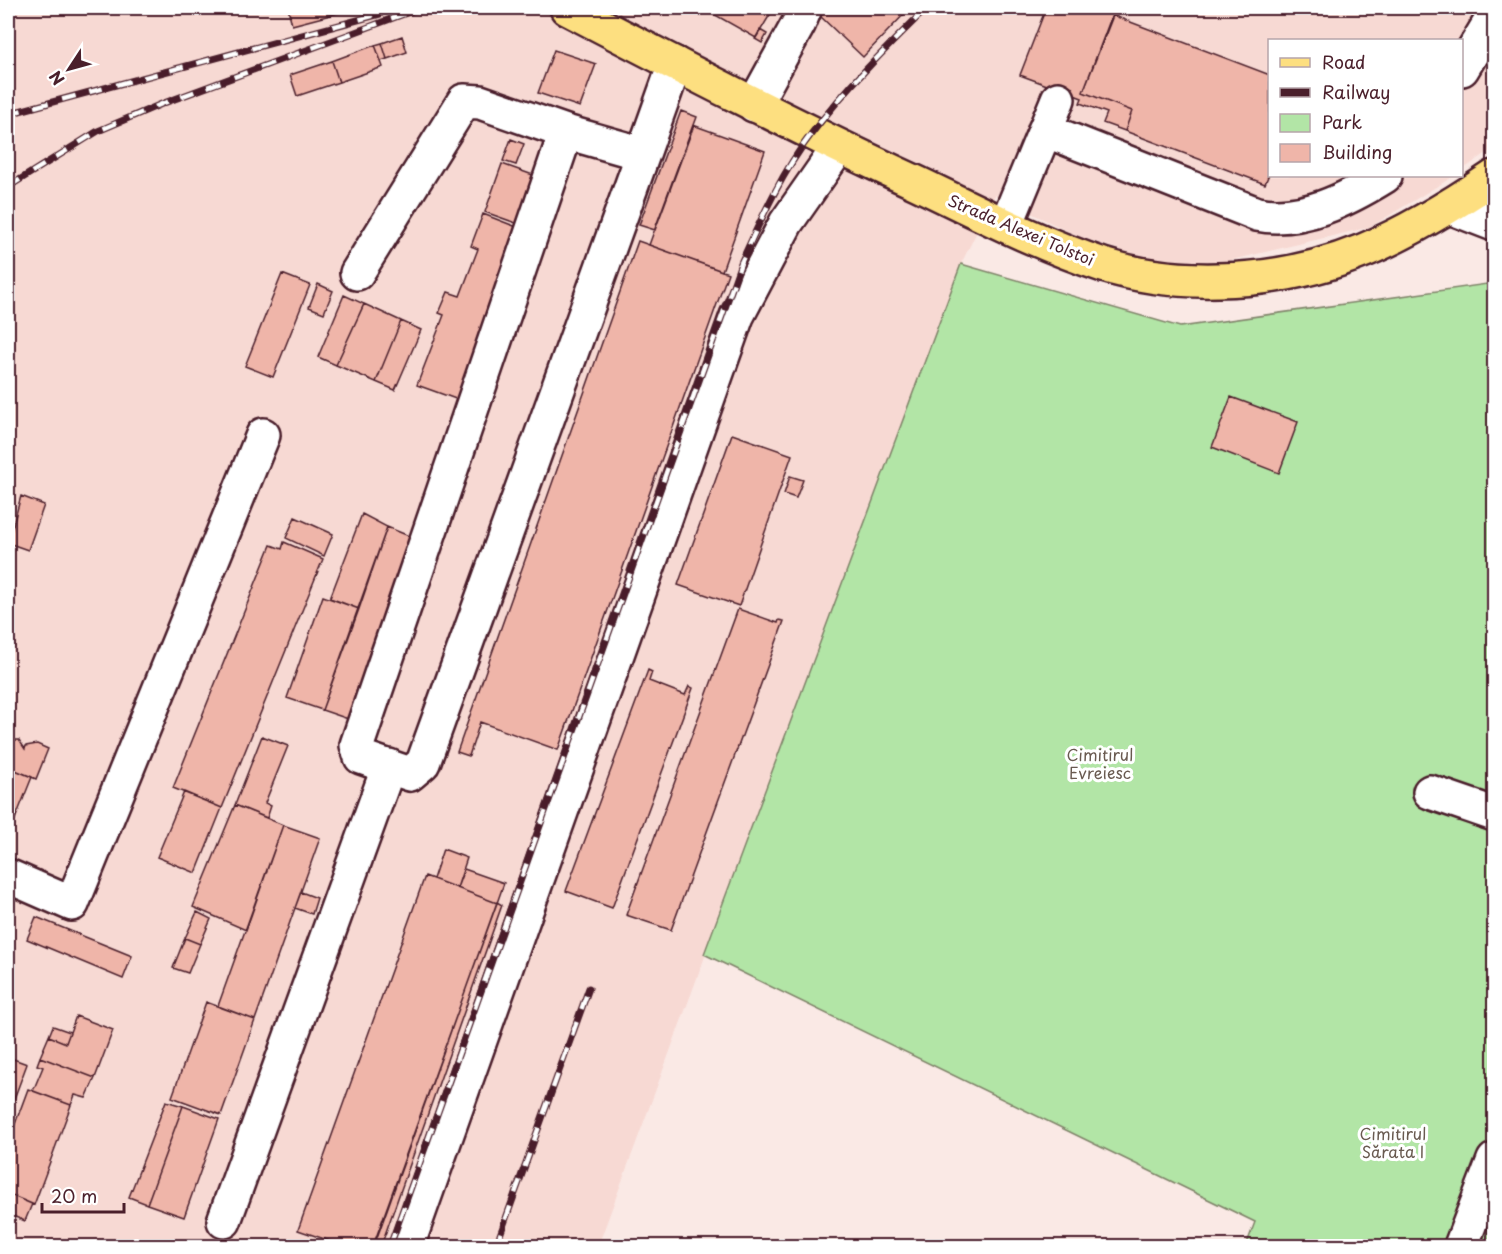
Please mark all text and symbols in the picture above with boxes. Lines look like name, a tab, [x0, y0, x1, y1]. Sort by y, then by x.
north arrow	[39, 39, 99, 99]
legend	[1268, 39, 1463, 177]
text: Road	[1322, 48, 1366, 75]
text: N	[43, 66, 69, 91]
text: Railway	[1322, 78, 1390, 105]
text: Park	[1322, 108, 1362, 135]
text: Building	[1322, 138, 1392, 165]
street label: Strada Alexei Tolstoi	[945, 187, 1098, 271]
park label: Cimitirul Evreiesc	[1067, 742, 1133, 784]
park label: Cimitirul Sărata I	[1360, 1121, 1426, 1163]
scale bar	[42, 1176, 124, 1214]
text: 20 m	[51, 1182, 97, 1209]

